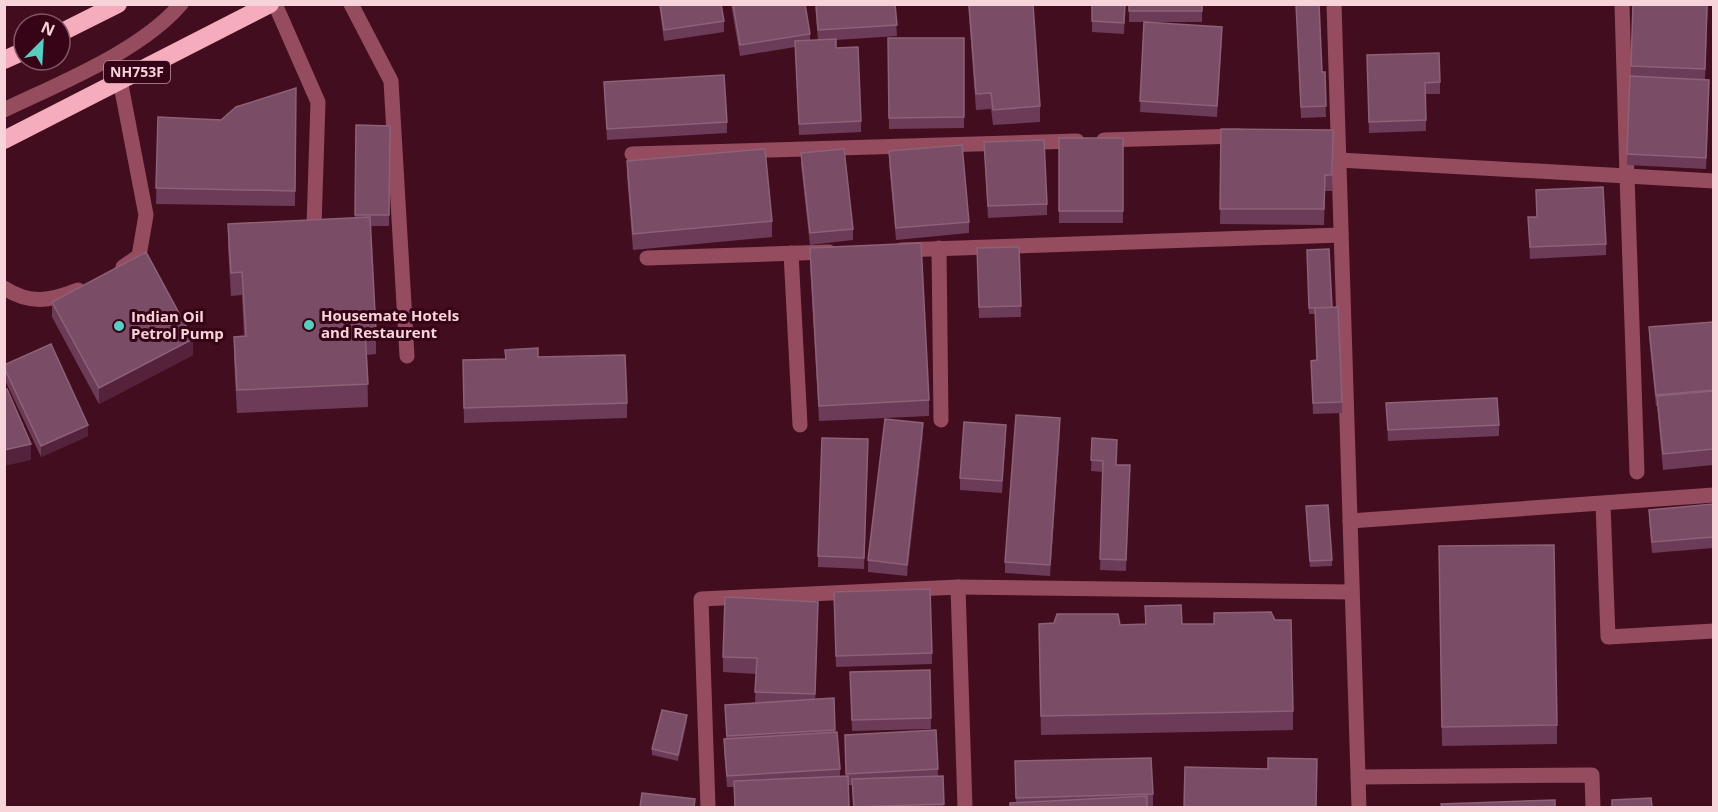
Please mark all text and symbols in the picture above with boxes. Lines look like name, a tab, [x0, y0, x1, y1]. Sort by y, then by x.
north arrow	[12, 12, 72, 72]
text: N	[38, 16, 59, 41]
road number: NH753F	[104, 61, 170, 83]
place label: Housemate Hotels and Restaurent	[321, 305, 459, 342]
place label: Indian Oil Petrol Pump	[131, 306, 224, 343]
marker: Housemate Hotels and Restaurent	[302, 318, 316, 332]
marker: Indian Oil Petrol Pump	[112, 319, 126, 333]

